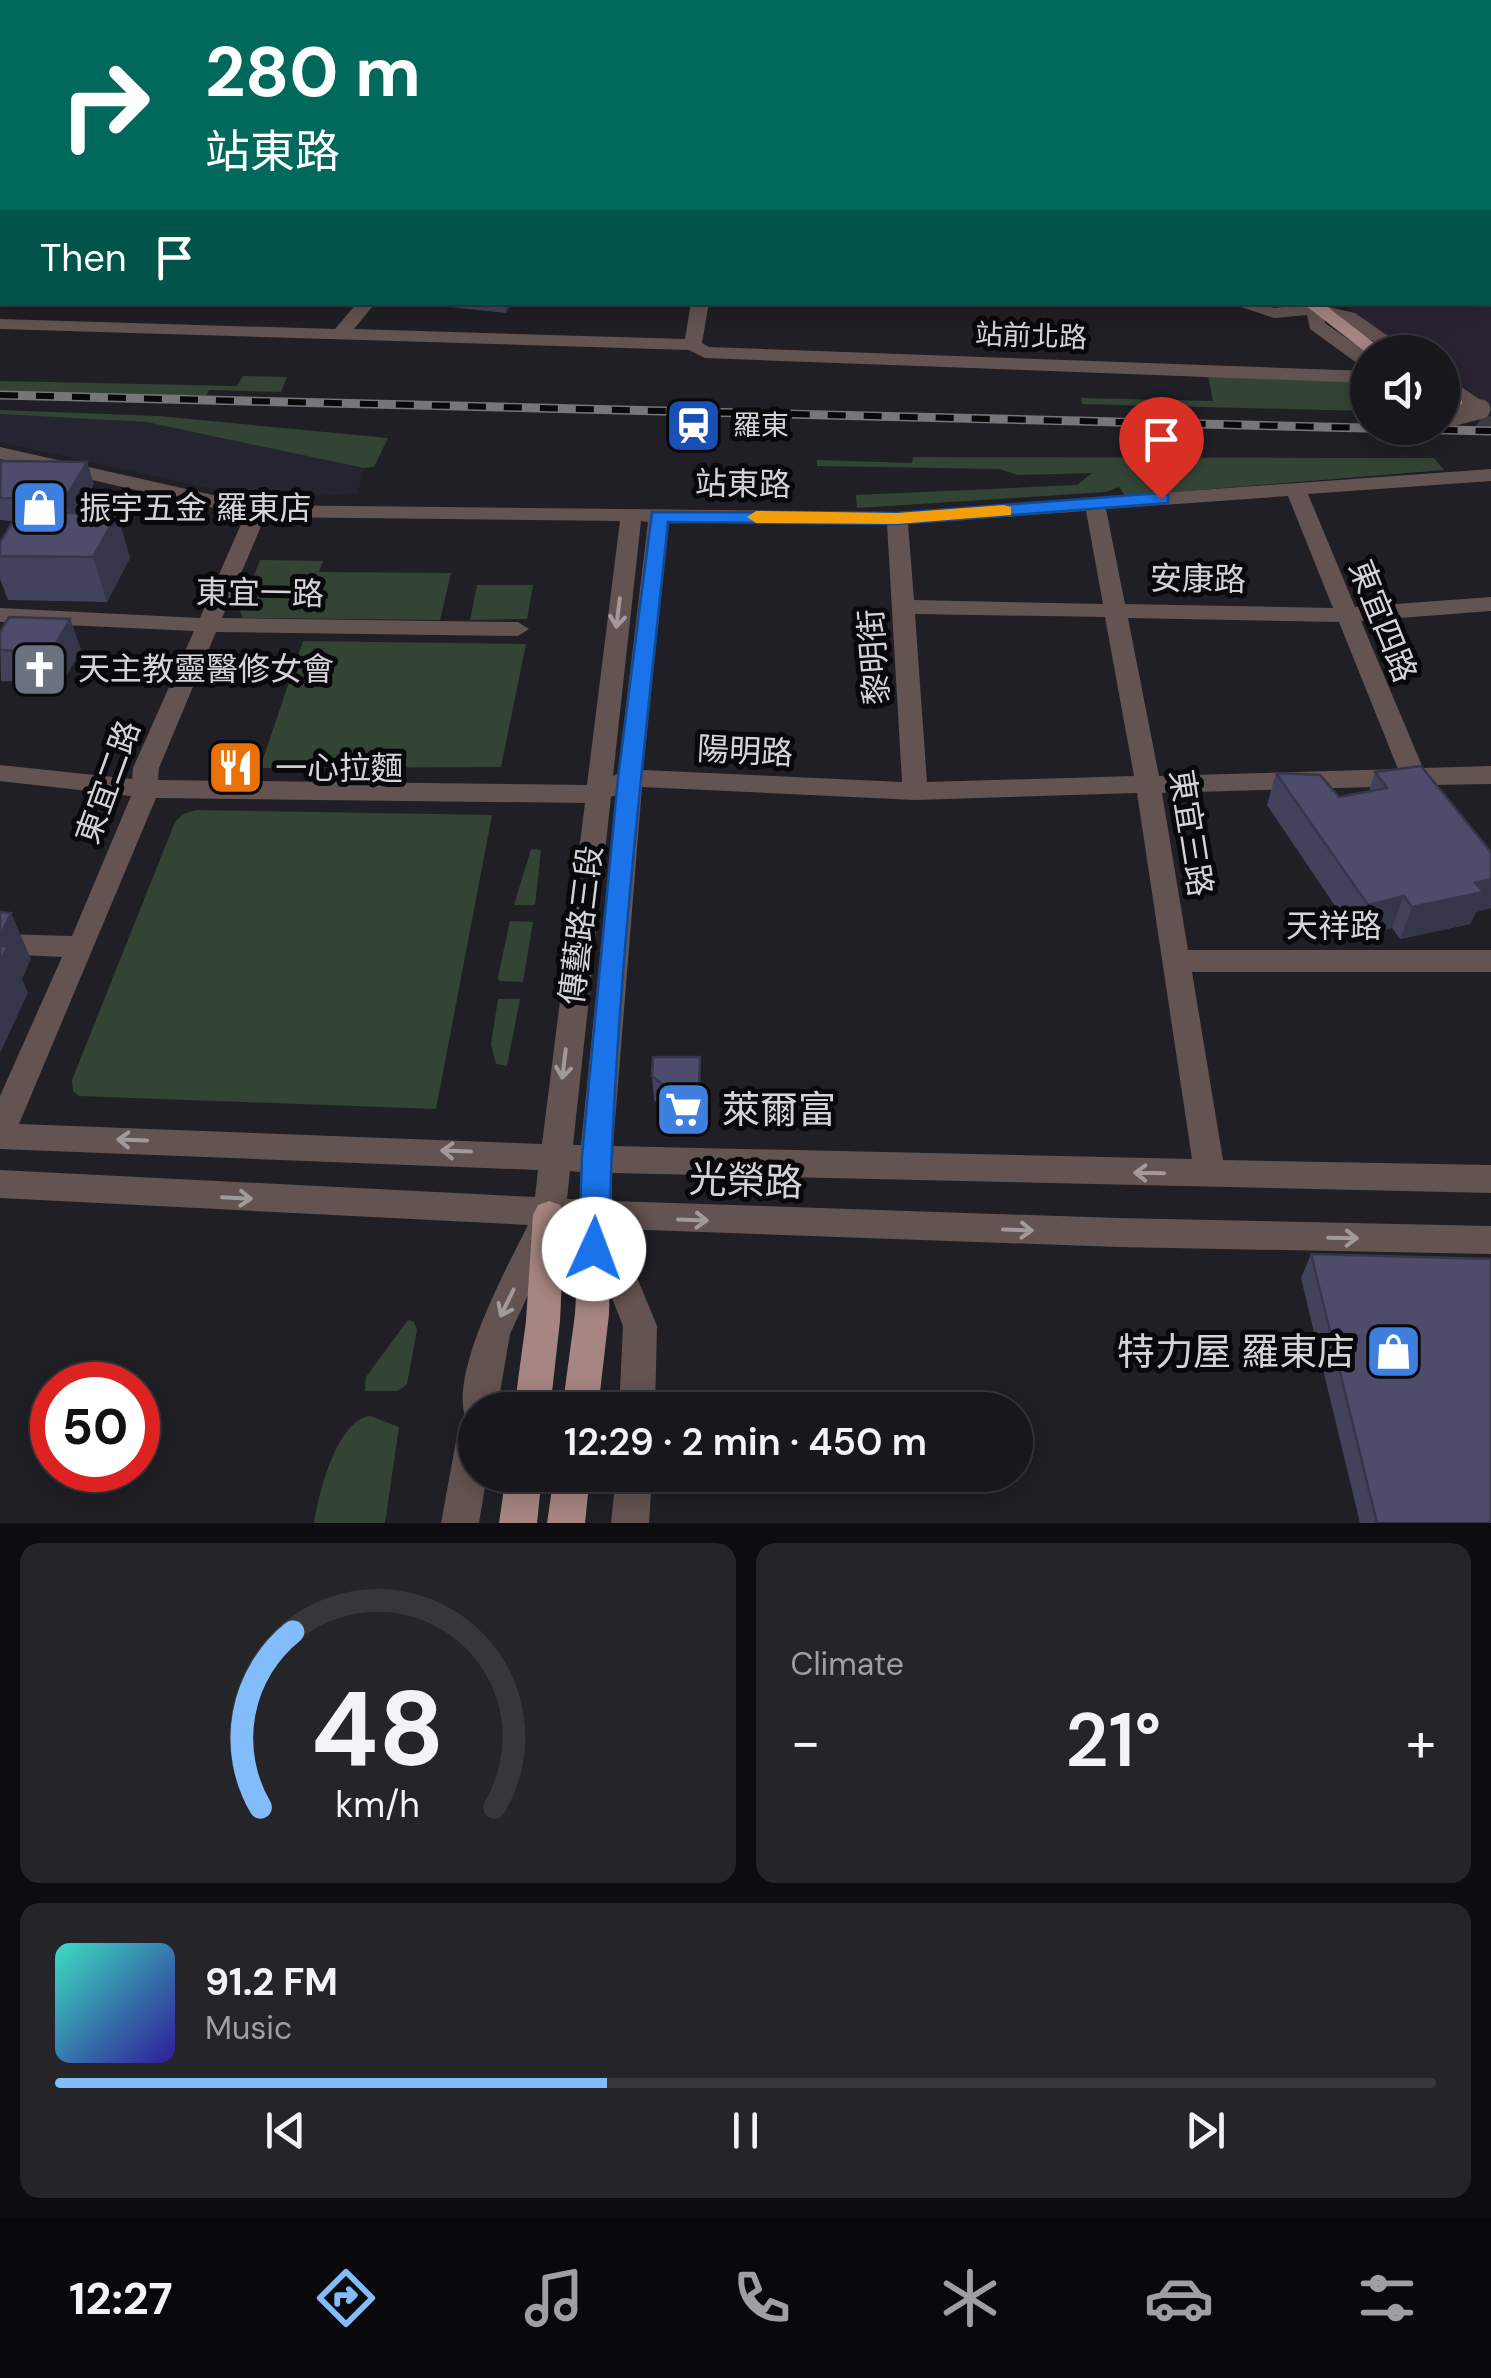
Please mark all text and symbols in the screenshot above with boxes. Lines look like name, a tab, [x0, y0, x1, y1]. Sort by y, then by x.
text: 280 m	[205, 27, 421, 118]
icon: right	[40, 40, 170, 170]
text: 站東路	[205, 122, 340, 181]
icon: arrive	[147, 230, 202, 285]
text: Then	[40, 233, 127, 283]
street label: 站前北路	[974, 316, 1088, 356]
map controls	[1350, 335, 1460, 445]
button: sound	[1350, 335, 1460, 445]
station icon: 羅東	[664, 395, 724, 455]
pin	[1119, 397, 1204, 500]
place label: 羅東	[733, 407, 789, 444]
icon: arrive	[1134, 412, 1189, 467]
street label: 站東路	[695, 462, 791, 506]
shop icon: 振宇五金 羅東店	[10, 478, 70, 538]
place label: 振宇五金 羅東店	[79, 487, 312, 529]
street label: 東宜四路	[1340, 554, 1426, 688]
street label: 安康路	[1150, 557, 1246, 601]
street label: 東宜一路	[196, 571, 324, 615]
one-way arrow	[609, 596, 627, 628]
street label: 黎明街	[850, 608, 898, 706]
church icon: 天主教靈醫修女會	[9, 639, 69, 699]
place label: 天主教靈醫修女會	[78, 648, 334, 690]
street label: 東宜二路	[66, 715, 150, 849]
street label: 陽明路	[696, 728, 794, 774]
restaurant icon: 一心拉麵	[206, 738, 266, 798]
place label: 一心拉麵	[275, 747, 403, 789]
street label: 東宜三路	[1160, 766, 1222, 900]
street label: 傳藝路三段	[550, 843, 612, 1007]
street label: 天祥路	[1286, 905, 1382, 947]
one-way arrow	[554, 1048, 573, 1080]
supermarket icon: 萊爾富	[653, 1080, 713, 1140]
place label: 萊爾富	[722, 1085, 836, 1135]
one-way arrow	[116, 1130, 148, 1149]
one-way arrow	[441, 1141, 473, 1160]
street label: 光榮路	[688, 1154, 804, 1208]
one-way arrow	[1133, 1164, 1165, 1183]
one-way arrow	[221, 1189, 253, 1208]
position arrow	[542, 1197, 646, 1301]
one-way arrow	[677, 1210, 709, 1229]
one-way arrow	[1001, 1220, 1033, 1239]
one-way arrow	[1326, 1229, 1358, 1248]
one-way arrow	[496, 1287, 515, 1317]
shop icon: 特力屋 羅東店	[1364, 1322, 1424, 1382]
place label: 特力屋 羅東店	[1117, 1327, 1355, 1377]
speed limit sign: 50	[30, 1362, 160, 1492]
text: 12:29 · 2 min · 450 m	[564, 1417, 927, 1467]
text: Climate	[791, 1643, 904, 1685]
text: 48	[311, 1662, 444, 1797]
text: 21°	[1065, 1692, 1161, 1789]
text: −	[791, 1706, 821, 1778]
text: +	[1406, 1706, 1436, 1778]
text: km/h	[336, 1782, 420, 1828]
text: 91.2 FM	[205, 1957, 338, 2007]
text: Music	[205, 2007, 292, 2049]
icon: previous	[258, 2103, 313, 2158]
icon: pause	[718, 2103, 773, 2158]
icon: next	[1178, 2103, 1233, 2158]
icon: directions	[311, 2263, 381, 2333]
icon: music	[519, 2263, 589, 2333]
icon: phone	[727, 2263, 797, 2333]
icon: climate	[935, 2263, 1005, 2333]
icon: car	[1144, 2263, 1214, 2333]
icon: filters	[1352, 2263, 1422, 2333]
text: 12:27	[69, 2269, 173, 2328]

